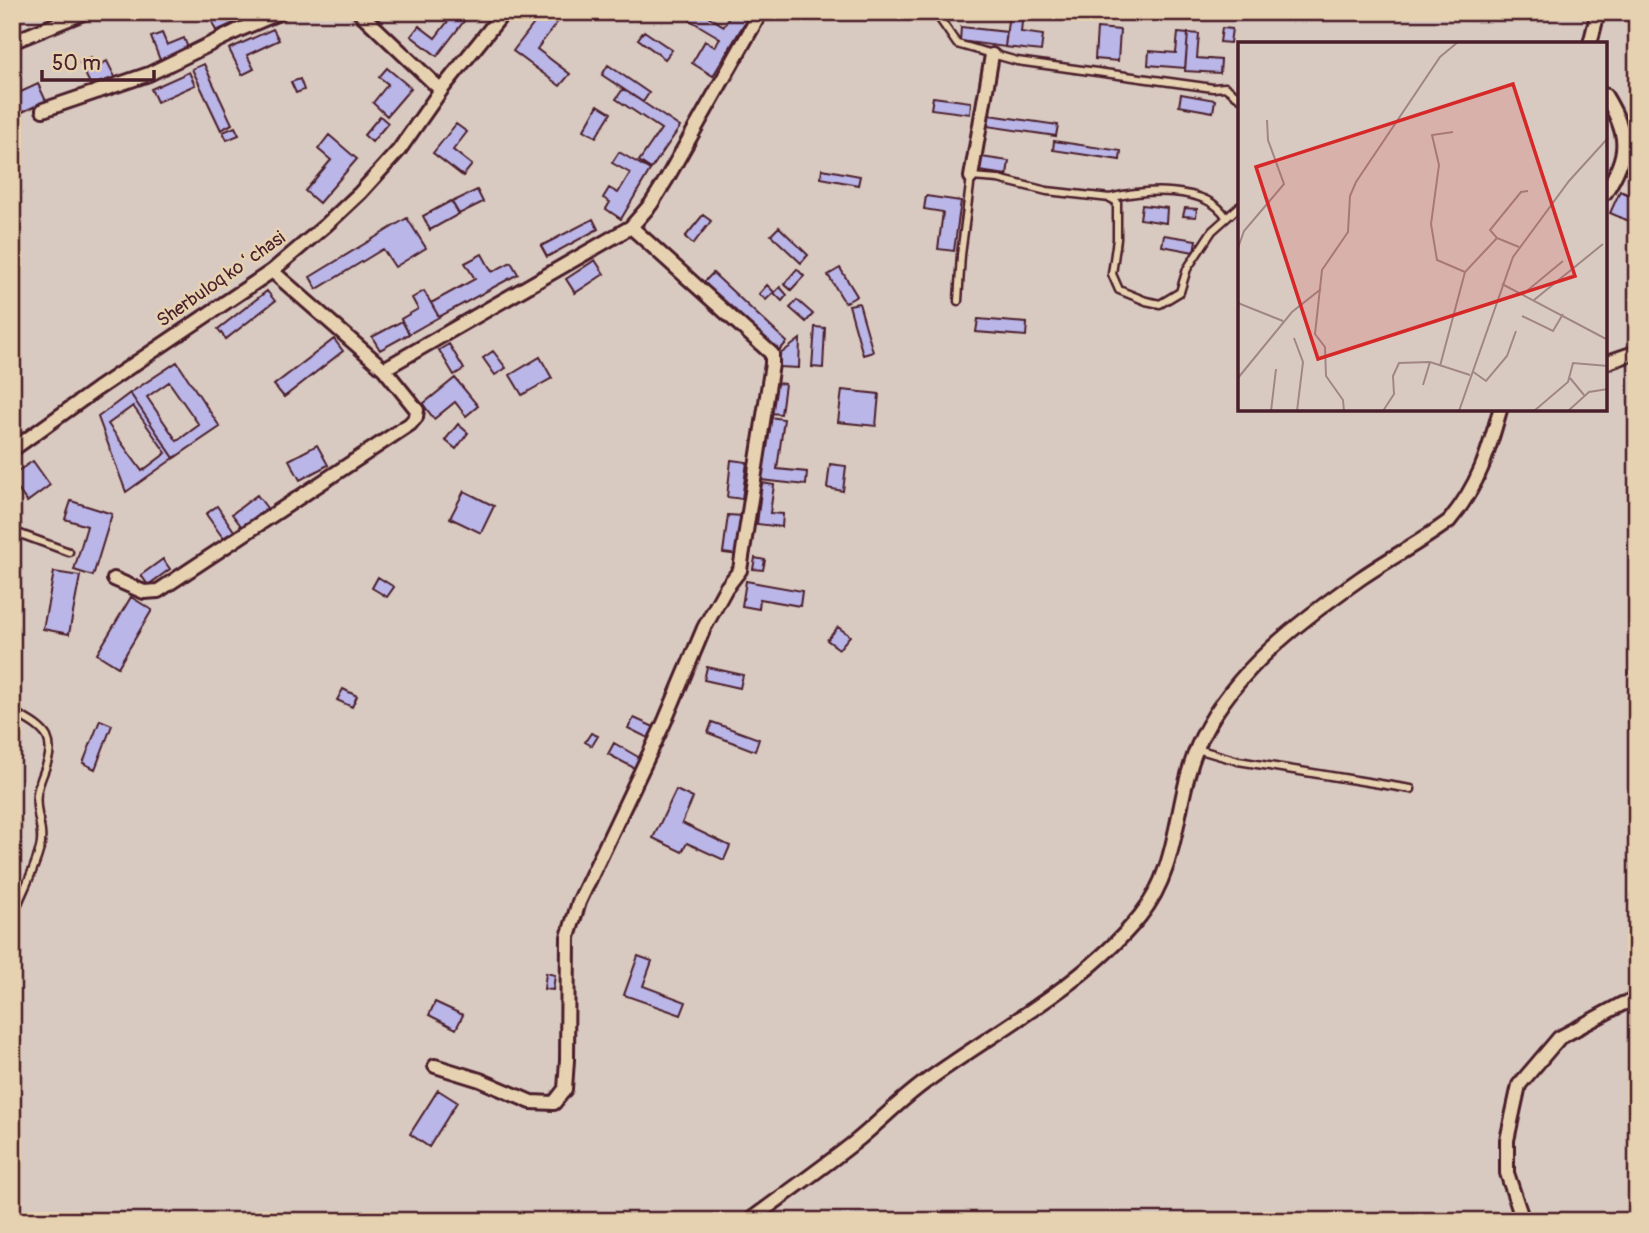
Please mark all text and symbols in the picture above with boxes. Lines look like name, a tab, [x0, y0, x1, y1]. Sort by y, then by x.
scale bar	[42, 38, 154, 82]
inset map	[1238, 42, 1607, 411]
text: 50 m	[52, 50, 101, 77]
street label: Sherbuloq koʻchasi	[152, 226, 290, 332]

